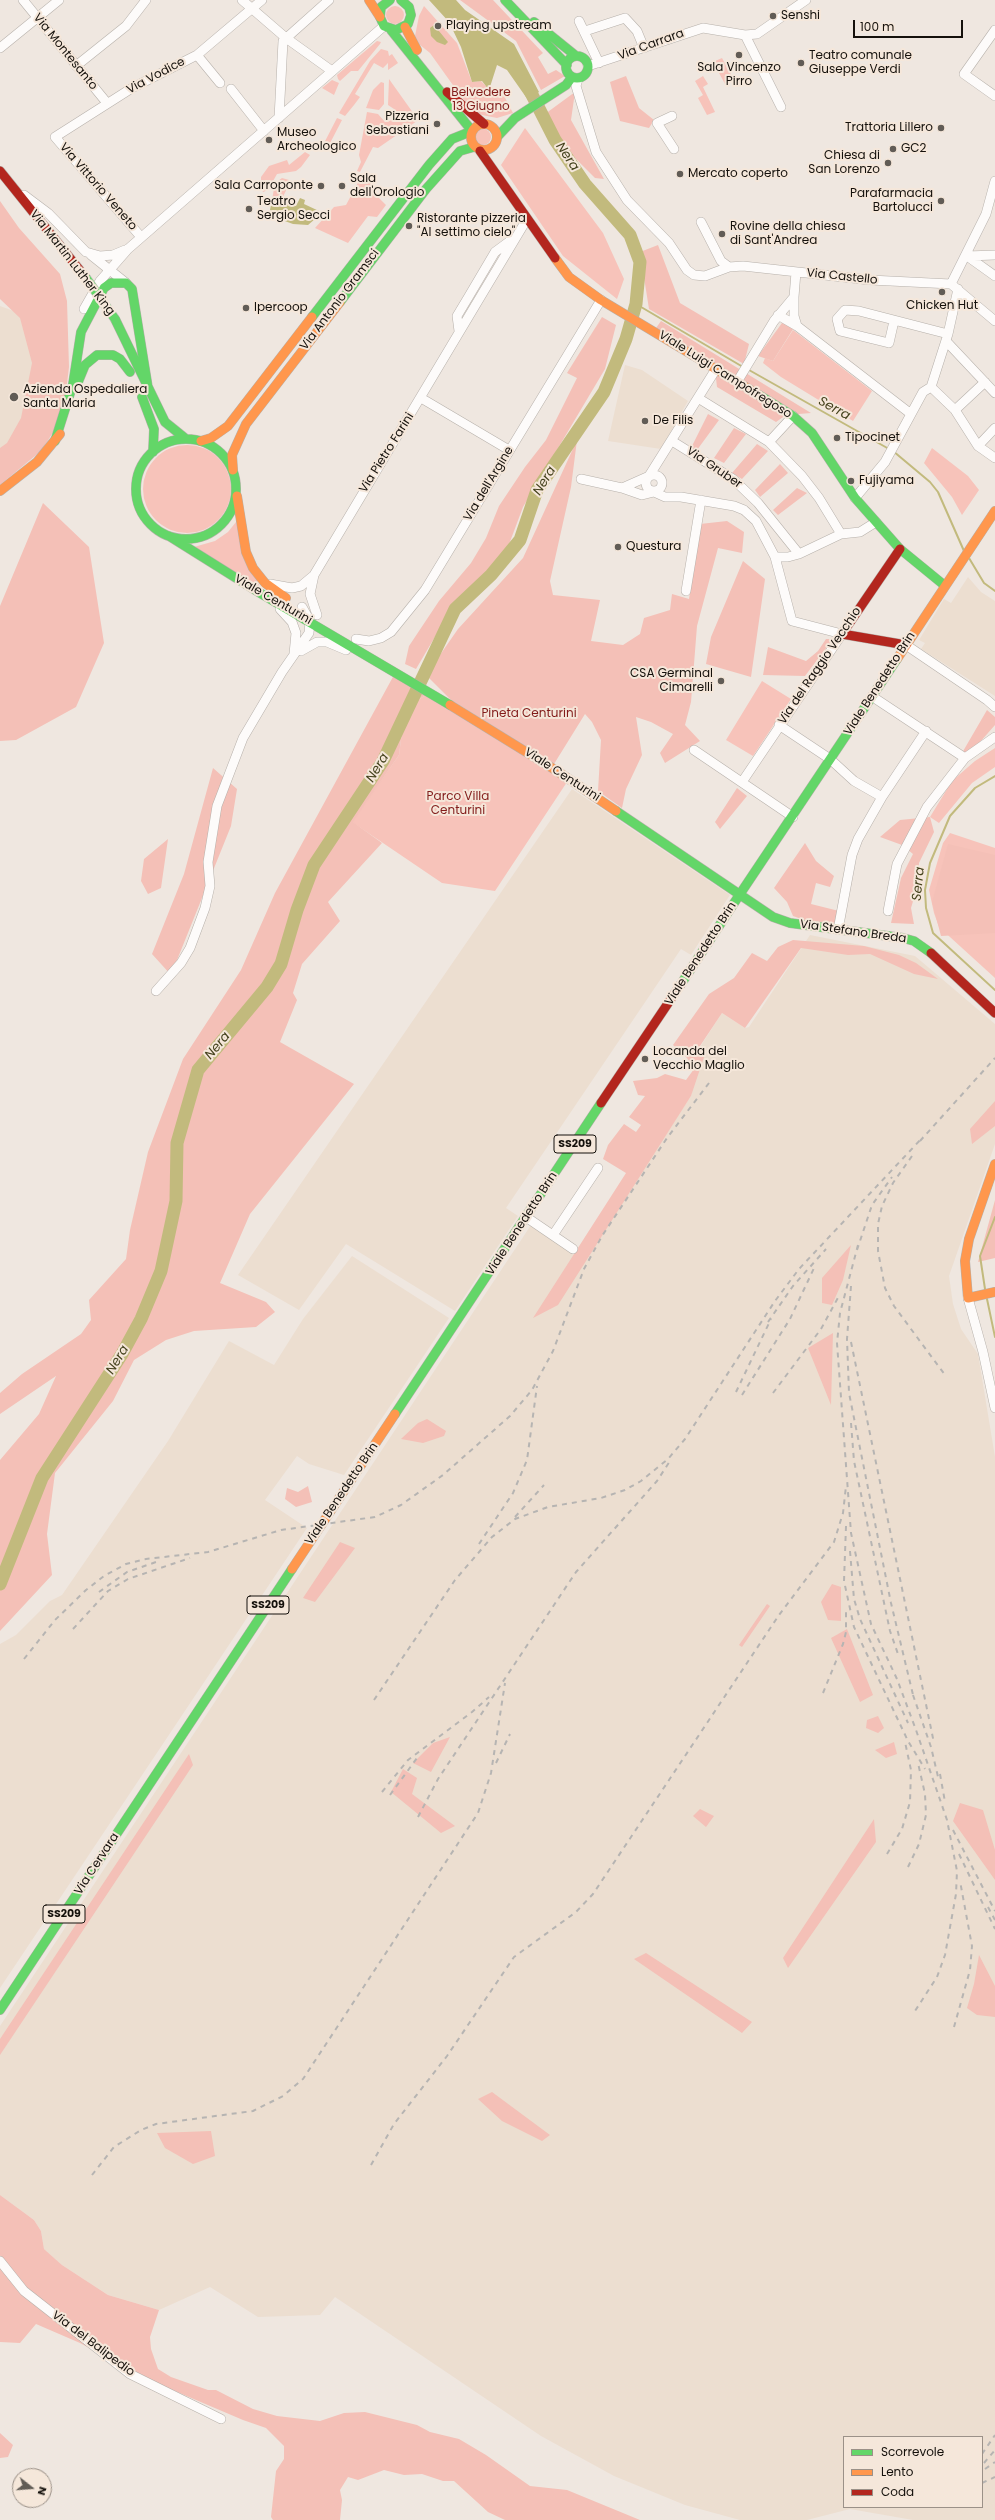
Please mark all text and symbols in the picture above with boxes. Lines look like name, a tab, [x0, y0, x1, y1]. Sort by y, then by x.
place label: Senshi	[781, 9, 820, 23]
street label: Via Montesanto	[30, 11, 100, 93]
marker: Senshi	[768, 11, 778, 21]
scale bar	[855, 12, 965, 38]
text: 100 m	[860, 18, 894, 35]
place label: Playing upstream	[446, 19, 552, 33]
marker: Playing upstream	[433, 21, 443, 31]
street label: Via Carrara	[616, 26, 686, 64]
place label: Teatro comunale Giuseppe Verdi	[809, 49, 912, 77]
marker: Sala Vincenzo Pirro	[734, 50, 744, 60]
street label: Via Vodice	[124, 55, 188, 97]
marker: Teatro comunale Giuseppe Verdi	[796, 58, 806, 68]
place label: Sala Vincenzo Pirro	[697, 61, 781, 89]
park label: Belvedere 13 Giugno	[451, 86, 511, 114]
place label: Pizzeria Sebastiani	[366, 110, 429, 138]
marker: Pizzeria Sebastiani	[432, 119, 442, 129]
place label: Trattoria Lillero	[845, 121, 933, 135]
marker: Trattoria Lillero	[936, 123, 946, 133]
place label: Museo Archeologico	[277, 126, 356, 154]
marker: Museo Archeologico	[264, 135, 274, 145]
street label: Via Vittorio Veneto	[56, 140, 140, 234]
water label: Nera	[552, 140, 582, 174]
place label: GC2	[901, 142, 926, 156]
marker: GC2	[888, 144, 898, 154]
place label: Chiesa di San Lorenzo	[808, 149, 880, 177]
marker: Chiesa di San Lorenzo	[883, 158, 893, 168]
place label: Mercato coperto	[688, 167, 788, 181]
marker: Mercato coperto	[675, 169, 685, 179]
place label: Sala dell'Orologio	[350, 172, 424, 200]
place label: Sala Carroponte	[214, 179, 313, 193]
marker: Sala Carroponte	[316, 181, 326, 191]
marker: Sala dell'Orologio	[337, 181, 347, 191]
place label: Parafarmacia Bartolucci	[850, 187, 933, 215]
place label: Teatro Sergio Secci	[257, 195, 330, 223]
marker: Parafarmacia Bartolucci	[936, 196, 946, 206]
marker: Teatro Sergio Secci	[244, 204, 254, 214]
street label: Via Martin Luther King	[26, 208, 118, 318]
place label: Ristorante pizzeria "Al settimo cielo"	[417, 212, 526, 240]
place label: Rovine della chiesa di Sant'Andrea	[730, 220, 845, 248]
marker: Ristorante pizzeria "Al settimo cielo"	[404, 221, 414, 231]
marker: Rovine della chiesa di Sant'Andrea	[717, 229, 727, 239]
street label: Via Antonio Gramsci	[297, 247, 383, 353]
street label: Via Castello	[806, 266, 878, 288]
marker: Chicken Hut	[937, 287, 947, 297]
place label: Chicken Hut	[906, 299, 978, 313]
place label: Ipercoop	[254, 301, 308, 315]
marker: Ipercoop	[241, 303, 251, 313]
street label: Viale Luigi Campofregoso	[656, 328, 794, 422]
place label: Azienda Ospedaliera Santa Maria	[23, 383, 147, 411]
marker: Azienda Ospedaliera Santa Maria	[8, 391, 20, 403]
water label: Serra	[815, 394, 853, 424]
street label: Via Pietro Farini	[357, 410, 417, 496]
place label: De Filis	[653, 414, 693, 428]
marker: De Filis	[640, 416, 650, 426]
place label: Tipocinet	[845, 431, 900, 445]
marker: Tipocinet	[832, 433, 842, 443]
street label: Via dell'Argine	[461, 444, 517, 524]
street label: Via Gruber	[683, 444, 745, 492]
water label: Nera	[530, 464, 560, 498]
place label: Fujiyama	[859, 474, 914, 488]
marker: Fujiyama	[846, 476, 856, 486]
place label: Questura	[626, 540, 681, 554]
marker: Questura	[613, 542, 623, 552]
street label: Viale Centurini	[232, 572, 314, 628]
street label: Via del Raggio Vecchio	[775, 605, 865, 727]
street label: Viale Benedetto Brin	[841, 630, 919, 738]
place label: CSA Germinal Cimarelli	[630, 667, 713, 695]
marker: CSA Germinal Cimarelli	[716, 676, 726, 686]
park label: Pineta Centurini	[481, 707, 577, 721]
street label: Viale Centurini	[521, 745, 603, 805]
water label: Nera	[363, 751, 393, 785]
park label: Parco Villa Centurini	[427, 790, 489, 818]
water label: Serra	[909, 866, 929, 902]
street label: Viale Benedetto Brin	[662, 900, 740, 1008]
street label: Via Stefano Breda	[799, 917, 907, 947]
water label: Nera	[202, 1029, 234, 1063]
place label: Locanda del Vecchio Maglio	[653, 1045, 745, 1073]
marker: Locanda del Vecchio Maglio	[640, 1054, 650, 1064]
road number: SS209	[554, 1135, 596, 1153]
street label: Viale Benedetto Brin	[483, 1170, 561, 1278]
water label: Nera	[103, 1343, 133, 1377]
street label: Viale Benedetto Brin	[302, 1440, 382, 1548]
road number: SS209	[247, 1596, 289, 1614]
street label: Via Cervara	[72, 1830, 122, 1898]
road number: SS209	[43, 1905, 85, 1923]
street label: Via del Balipedio	[49, 2308, 137, 2380]
legend	[843, 2436, 983, 2508]
text: Scorrevole	[881, 2443, 944, 2460]
text: Lento	[881, 2463, 913, 2480]
north arrow	[12, 2468, 52, 2508]
text: Coda	[881, 2483, 914, 2500]
text: N	[34, 2485, 51, 2498]

